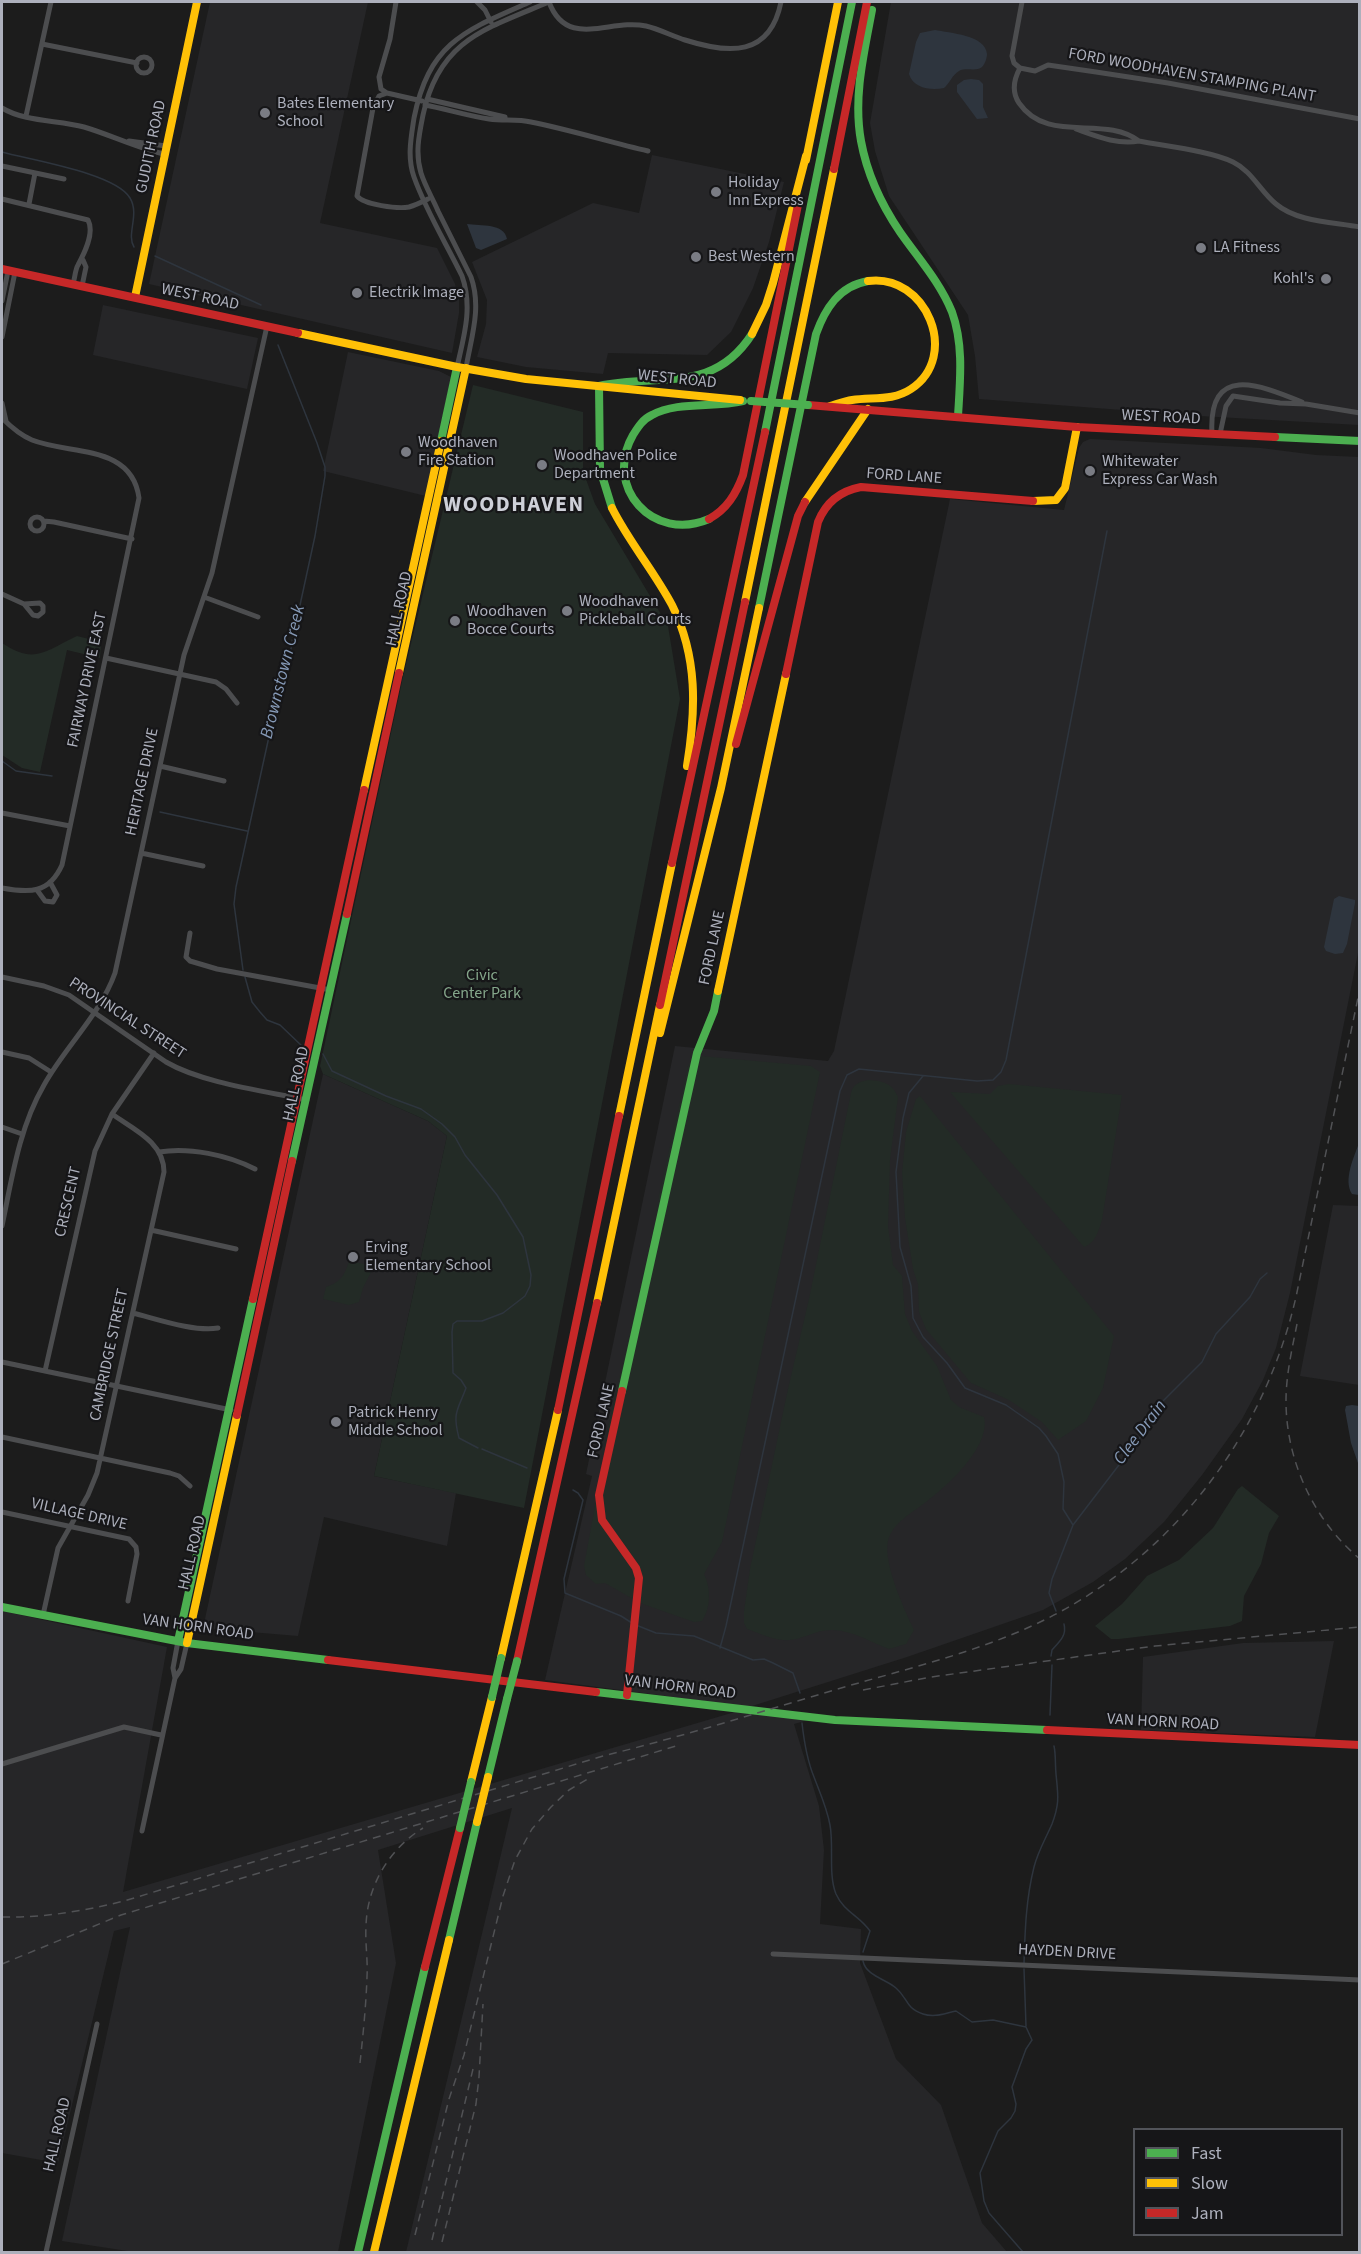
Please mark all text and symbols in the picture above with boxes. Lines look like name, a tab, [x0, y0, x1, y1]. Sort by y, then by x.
street label: FORD WOODHAVEN STAMPING PLANT	[1067, 45, 1317, 107]
place label: Bates Elementary School	[277, 94, 394, 132]
street label: GUDITH ROAD	[133, 99, 171, 195]
marker: Bates Elementary School	[258, 106, 272, 120]
place label: Holiday Inn Express	[728, 173, 804, 211]
marker: Holiday Inn Express	[709, 185, 723, 199]
place label: LA Fitness	[1213, 238, 1280, 258]
marker: LA Fitness	[1194, 241, 1208, 255]
place label: Best Western	[708, 247, 795, 267]
marker: Best Western	[689, 250, 703, 264]
place label: Kohl's	[1273, 269, 1314, 289]
marker: Kohl's	[1319, 272, 1333, 286]
street label: WEST ROAD	[159, 280, 241, 316]
place label: Electrik Image	[369, 283, 464, 303]
marker: Electrik Image	[350, 286, 364, 300]
street label: WEST ROAD	[637, 366, 717, 394]
street label: WEST ROAD	[1121, 406, 1201, 430]
place label: Woodhaven Fire Station	[418, 433, 498, 471]
marker: Woodhaven Fire Station	[399, 445, 413, 459]
place label: Woodhaven Police Department	[554, 446, 677, 484]
place label: Whitewater Express Car Wash	[1102, 452, 1218, 490]
marker: Woodhaven Police Department	[535, 458, 549, 472]
marker: Whitewater Express Car Wash	[1083, 464, 1097, 478]
street label: FORD LANE	[866, 465, 942, 489]
district label: WOODHAVEN	[443, 493, 585, 519]
street label: HALL ROAD	[383, 570, 417, 648]
place label: Woodhaven Pickleball Courts	[579, 592, 691, 630]
place label: Woodhaven Bocce Courts	[467, 602, 554, 640]
water label: Brownstown Creek	[257, 603, 311, 741]
marker: Woodhaven Pickleball Courts	[560, 604, 574, 618]
street label: FAIRWAY DRIVE EAST	[64, 610, 112, 750]
marker: Woodhaven Bocce Courts	[448, 614, 462, 628]
street label: HERITAGE DRIVE	[122, 726, 164, 838]
street label: FORD LANE	[696, 909, 730, 987]
park label: Civic Center Park	[443, 966, 521, 1004]
street label: PROVINCIAL STREET	[65, 974, 189, 1064]
street label: HALL ROAD	[280, 1045, 314, 1123]
street label: CRESCENT	[52, 1165, 86, 1239]
place label: Erving Elementary School	[365, 1238, 491, 1276]
marker: Erving Elementary School	[346, 1250, 360, 1264]
street label: CAMBRIDGE STREET	[87, 1287, 133, 1423]
street label: FORD LANE	[584, 1382, 620, 1460]
water label: Clee Drain	[1110, 1396, 1172, 1470]
place label: Patrick Henry Middle School	[348, 1403, 443, 1441]
marker: Patrick Henry Middle School	[329, 1415, 343, 1429]
street label: VILLAGE DRIVE	[29, 1495, 129, 1535]
street label: HALL ROAD	[175, 1514, 211, 1592]
street label: VAN HORN ROAD	[141, 1611, 255, 1645]
street label: VAN HORN ROAD	[623, 1672, 737, 1704]
street label: VAN HORN ROAD	[1107, 1710, 1219, 1736]
street label: HAYDEN DRIVE	[1017, 1941, 1117, 1965]
street label: HALL ROAD	[40, 2096, 76, 2174]
legend	[1133, 2128, 1343, 2236]
text: Fast	[1191, 2141, 1222, 2166]
text: Slow	[1191, 2171, 1228, 2196]
text: Jam	[1191, 2201, 1224, 2226]

